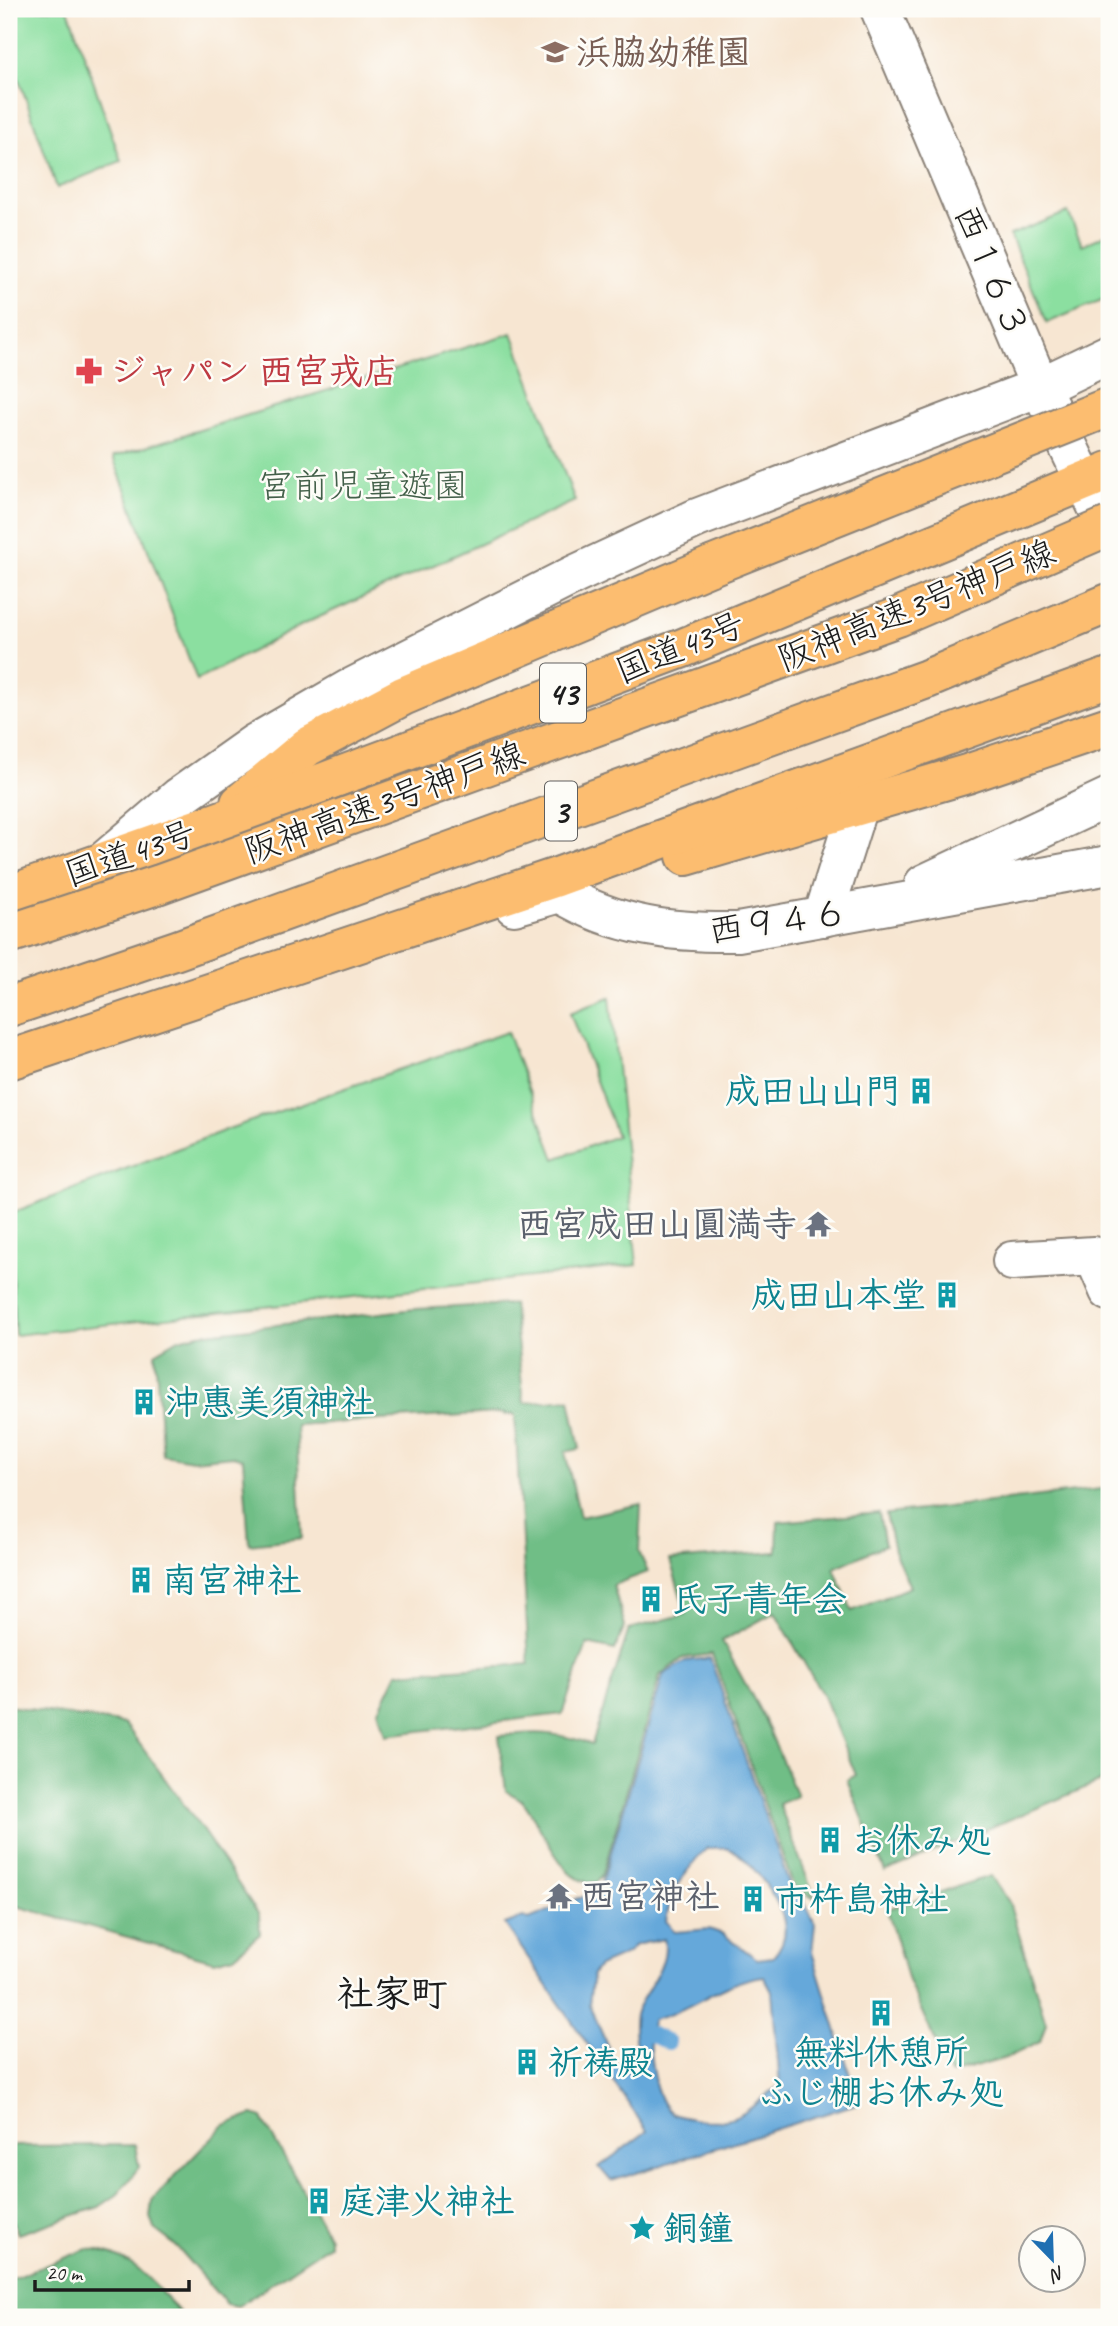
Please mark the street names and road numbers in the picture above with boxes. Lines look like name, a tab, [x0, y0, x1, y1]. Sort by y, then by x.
street label: 西１６３	[943, 198, 1040, 344]
street label: 阪神高速3号神戸線	[771, 529, 1062, 682]
street label: 国道43号	[608, 601, 752, 694]
road number: 43	[540, 664, 586, 722]
street label: 阪神高速3号神戸線	[238, 731, 531, 874]
road number: 3	[545, 782, 577, 840]
street label: 国道43号	[58, 810, 202, 897]
street label: 西９４６	[706, 889, 851, 954]

